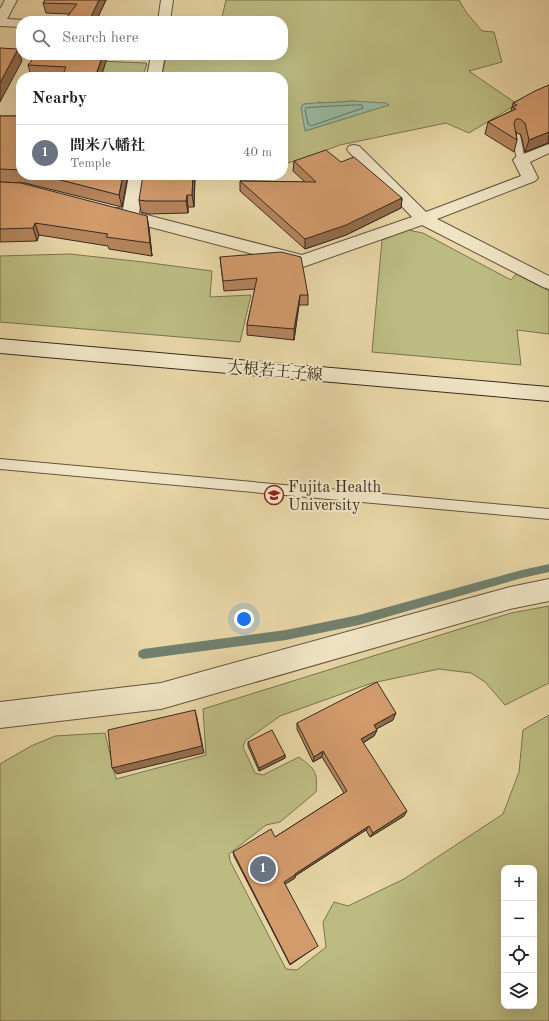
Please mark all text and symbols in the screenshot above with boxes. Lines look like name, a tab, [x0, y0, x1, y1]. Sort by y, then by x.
search box	[16, 16, 288, 60]
icon: search	[30, 27, 52, 49]
text: Search here	[62, 31, 139, 46]
text: Nearby	[32, 90, 87, 107]
text: 間米八幡社	[70, 139, 145, 154]
text: 1	[41, 146, 49, 159]
text: 40 m	[243, 146, 272, 159]
text: Temple	[70, 157, 111, 170]
street label: 大根若王子線	[226, 358, 324, 384]
place label: Fujita Health University	[288, 480, 382, 514]
school or university icon: Fujita Health University	[263, 484, 285, 506]
your location	[234, 609, 254, 629]
pin: 1	[250, 854, 276, 884]
map controls	[501, 865, 537, 1009]
button: +	[501, 865, 537, 901]
button: −	[501, 901, 537, 937]
button: locate	[501, 937, 537, 973]
button: layers	[501, 973, 537, 1009]

